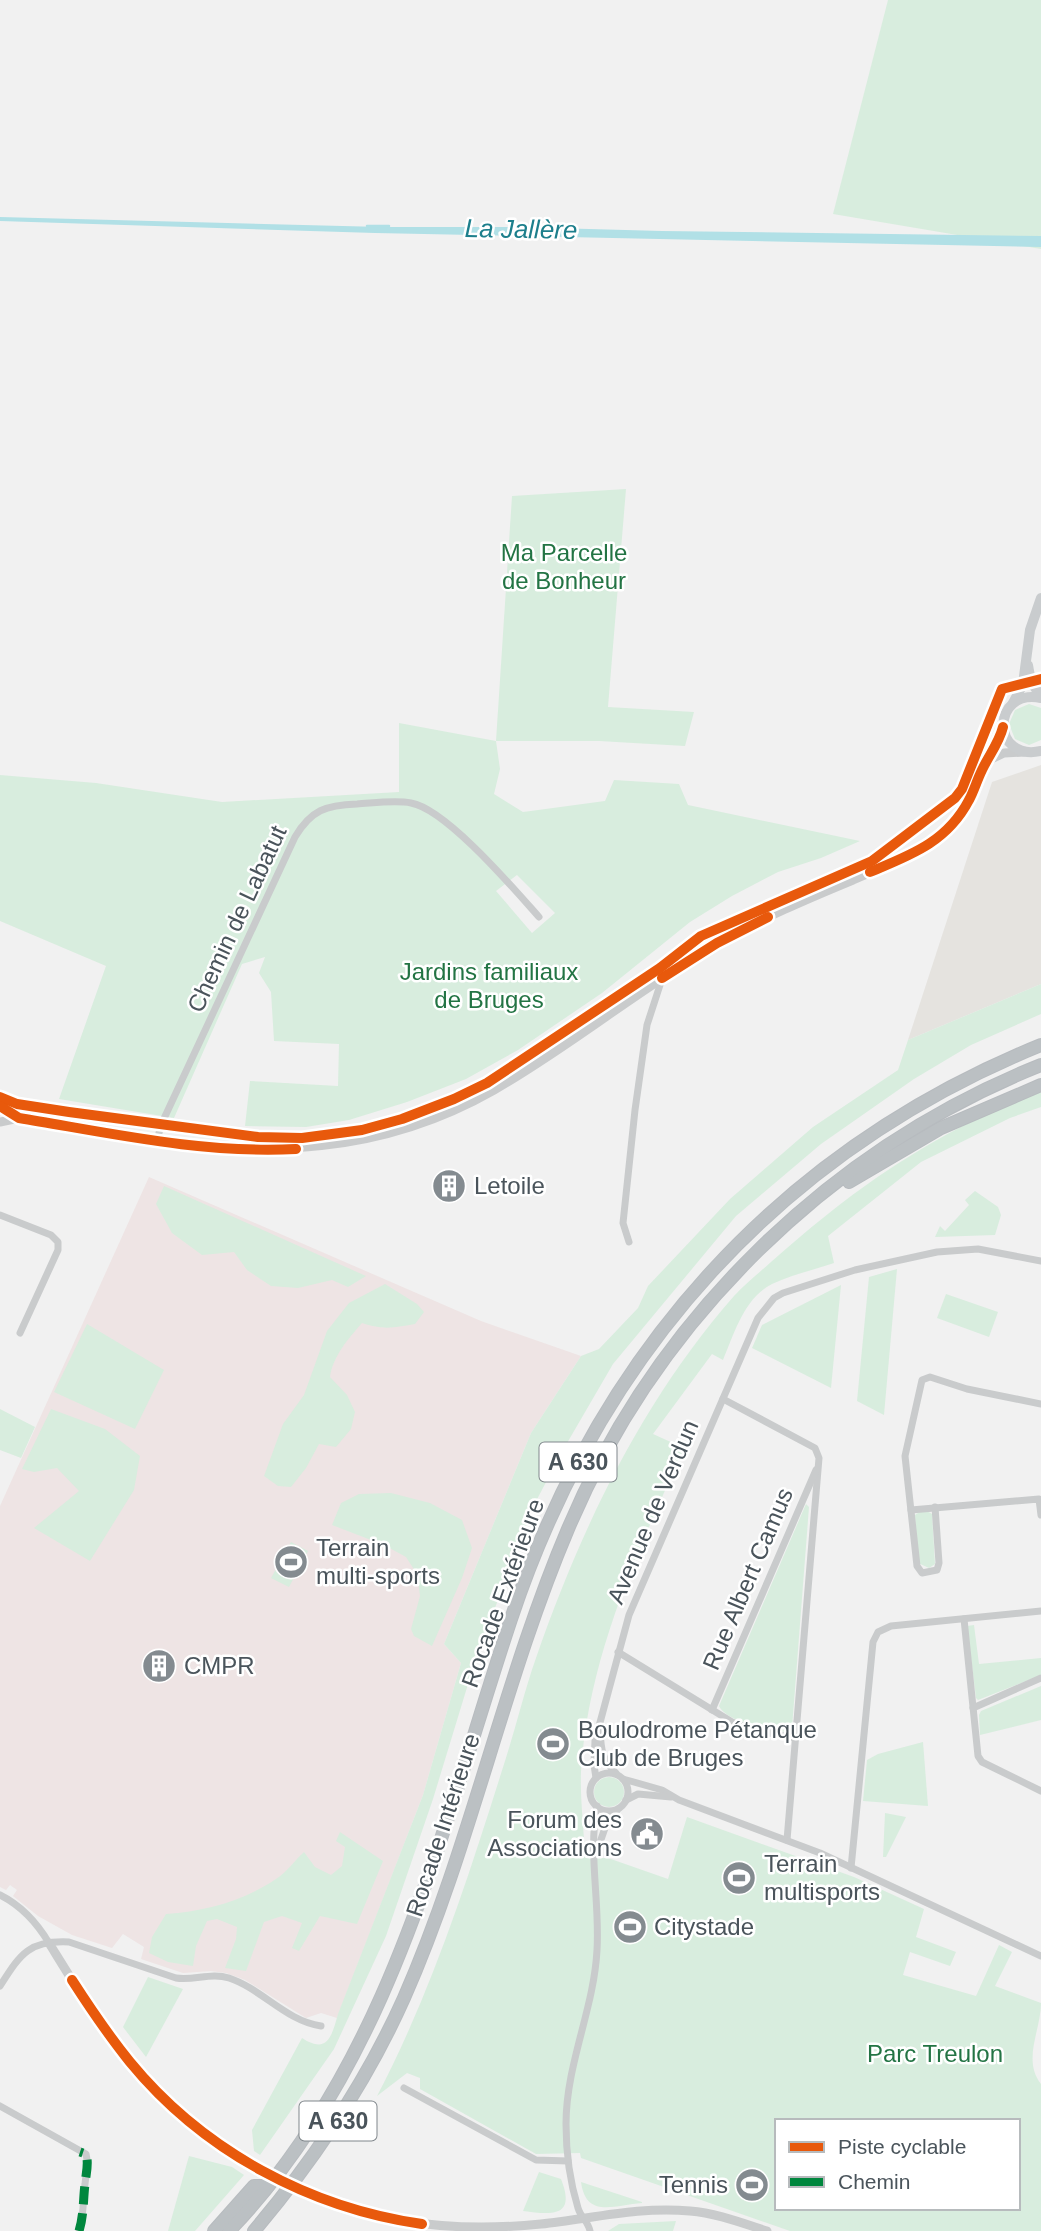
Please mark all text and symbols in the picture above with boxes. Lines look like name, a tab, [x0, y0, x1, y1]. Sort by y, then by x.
water label: La Jallère	[464, 213, 578, 245]
park label: Ma Parcelle de Bonheur	[501, 539, 627, 594]
street label: Chemin de Labatut	[181, 821, 292, 1016]
park label: Jardins familiaux de Bruges	[400, 958, 578, 1013]
building icon: Letoile	[430, 1167, 468, 1205]
place label: Letoile	[474, 1172, 545, 1199]
street label: Avenue de Verdun	[602, 1416, 703, 1608]
road number: A 630	[540, 1442, 616, 1482]
street label: Rue Albert Camus	[697, 1484, 798, 1674]
street label: Rocade Extérieure	[456, 1495, 549, 1691]
place label: Terrain multi-sports	[316, 1534, 440, 1589]
sports icon: Terrain multi-sports	[272, 1543, 310, 1581]
building icon: CMPR	[140, 1647, 178, 1685]
place label: CMPR	[184, 1652, 255, 1679]
place label: Boulodrome Pétanque Club de Bruges	[578, 1716, 817, 1771]
sports icon: Boulodrome Pétanque Club de Bruges	[534, 1725, 572, 1763]
street label: Rocade Intérieure	[400, 1730, 485, 1920]
place label: Forum des Associations	[487, 1806, 622, 1861]
public building icon: Forum des Associations	[628, 1815, 666, 1853]
place label: Terrain multisports	[764, 1850, 880, 1905]
sports icon: Terrain multisports	[720, 1859, 758, 1897]
sports icon: Citystade	[611, 1908, 649, 1946]
place label: Citystade	[654, 1913, 754, 1940]
park label: Parc Treulon	[867, 2040, 1003, 2067]
road number: A 630	[300, 2102, 376, 2140]
legend	[775, 2119, 1020, 2210]
text: Piste cyclable	[838, 2135, 966, 2158]
sports icon: Tennis	[733, 2166, 771, 2204]
text: Chemin	[838, 2170, 910, 2193]
place label: Tennis	[659, 2171, 728, 2198]

